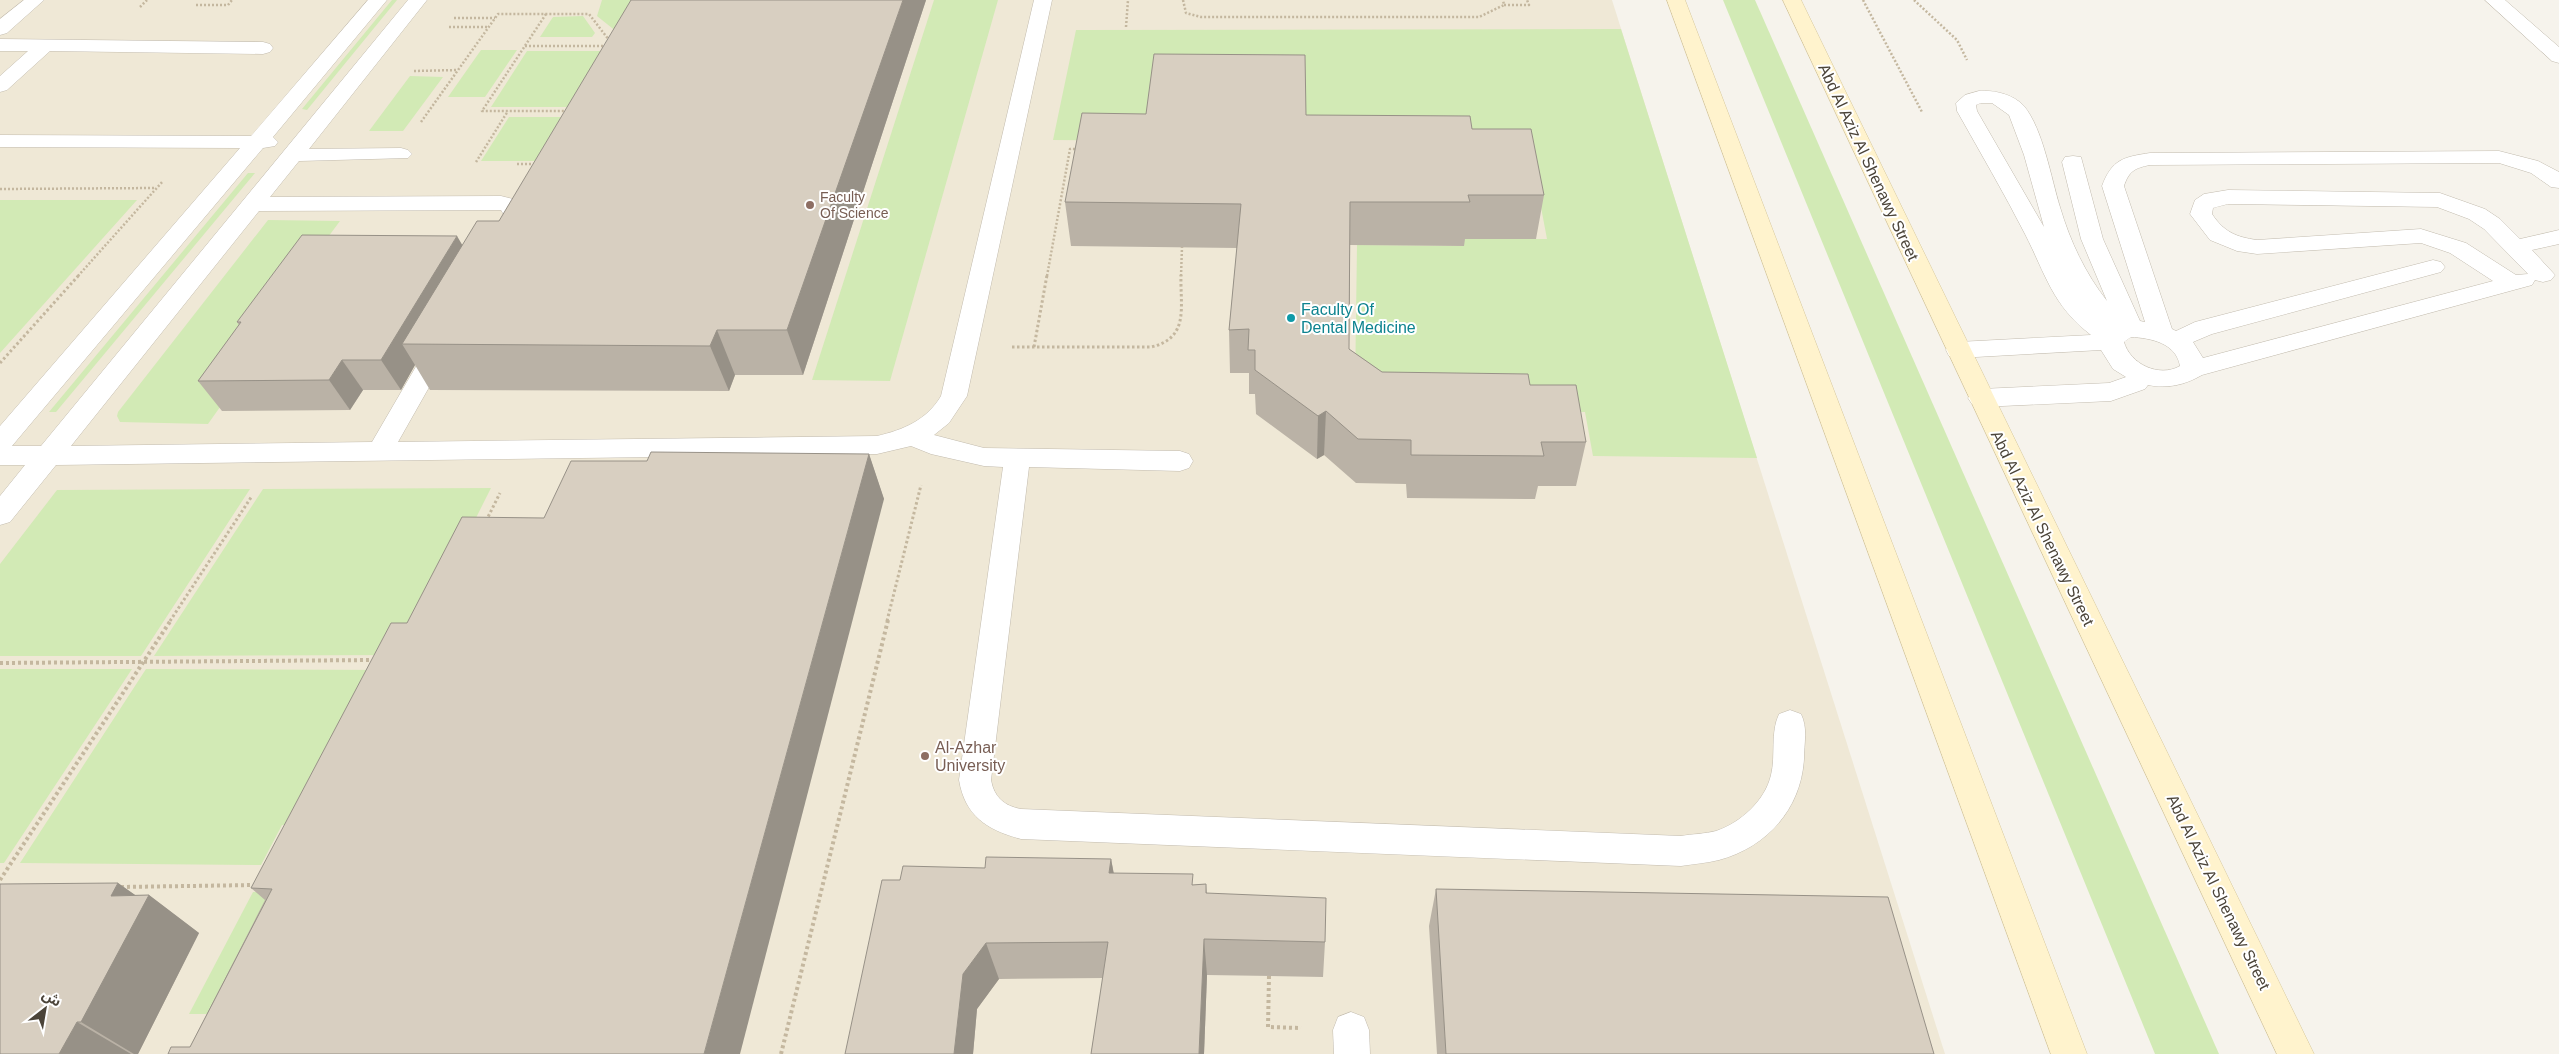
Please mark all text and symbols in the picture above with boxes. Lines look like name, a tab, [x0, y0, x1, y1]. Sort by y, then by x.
street label: Abd Al Aziz Al Shenawy Street	[1815, 61, 1922, 264]
place label: Faculty Of Science	[820, 189, 889, 221]
marker: Faculty Of Science	[804, 199, 816, 211]
place label: Faculty Of Dental Medicine	[1301, 301, 1416, 336]
marker: Faculty Of Dental Medicine	[1285, 312, 1297, 324]
street label: Abd Al Aziz Al Shenawy Street	[1988, 428, 2098, 629]
place label: Al-Azhar University	[935, 739, 1005, 774]
marker: Al-Azhar University	[919, 750, 931, 762]
street label: Abd Al Aziz Al Shenawy Street	[2164, 792, 2274, 993]
north arrow	[20, 984, 70, 1034]
text: ش	[39, 986, 64, 1010]

